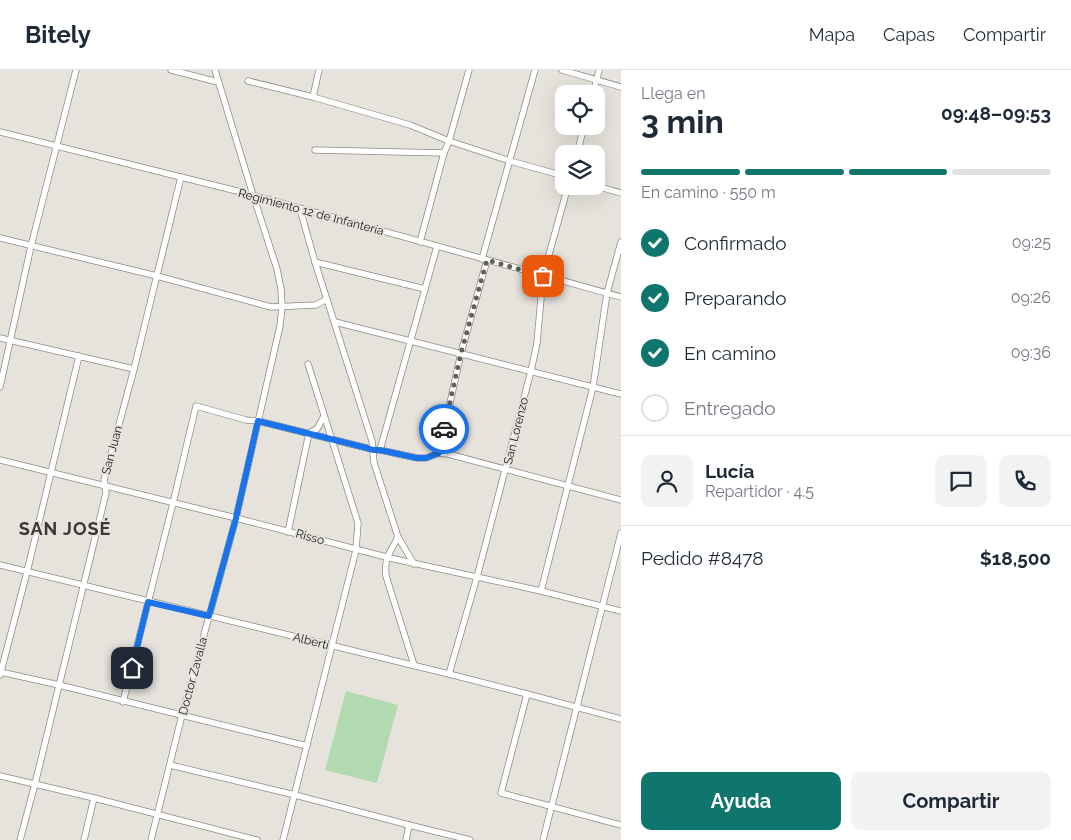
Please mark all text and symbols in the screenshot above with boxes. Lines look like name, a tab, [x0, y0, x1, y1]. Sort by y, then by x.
text: Bitely	[25, 20, 91, 49]
text: Mapa	[809, 24, 855, 45]
text: Capas	[883, 24, 935, 45]
text: Compartir	[963, 24, 1046, 45]
text: Llega en	[641, 84, 705, 103]
map controls	[555, 85, 605, 195]
button: locate	[555, 85, 605, 135]
text: 09:48–09:53	[941, 102, 1051, 124]
text: 3 min	[641, 103, 724, 140]
button: layers	[555, 145, 605, 195]
text: En camino · 550 m	[641, 183, 776, 202]
street label: Regimiento 12 de Infantería	[237, 186, 385, 238]
icon: check	[641, 229, 669, 257]
text: Confirmado	[684, 232, 787, 254]
text: 09:25	[1012, 233, 1051, 252]
pin	[522, 255, 564, 297]
icon: bag	[529, 262, 557, 290]
icon: check	[641, 284, 669, 312]
text: Preparando	[684, 287, 787, 309]
text: 09:26	[1011, 288, 1051, 307]
icon: check	[641, 339, 669, 367]
text: En camino	[684, 342, 776, 364]
text: 09:36	[1011, 343, 1051, 362]
street label: San Lorenzo	[501, 396, 531, 466]
text: Entregado	[684, 397, 776, 419]
courier	[419, 404, 469, 454]
icon: car	[430, 415, 458, 443]
street label: San Juan	[99, 424, 125, 476]
button: person	[641, 455, 693, 507]
button: chat	[935, 455, 987, 507]
button: phone	[999, 455, 1051, 507]
text: Lucía	[705, 460, 754, 482]
text: Repartidor · 4.5	[705, 482, 814, 501]
district label: SAN JOSÉ	[19, 518, 111, 539]
street label: Risso	[294, 526, 326, 548]
text: Pedido #8478	[641, 547, 764, 569]
text: $18,500	[980, 547, 1051, 569]
street label: Alberti	[292, 630, 330, 652]
street label: Doctor Zavalla	[176, 635, 210, 717]
pin	[111, 647, 153, 689]
icon: home	[118, 654, 146, 682]
button: Ayuda	[641, 772, 841, 830]
button: Compartir	[851, 772, 1051, 830]

